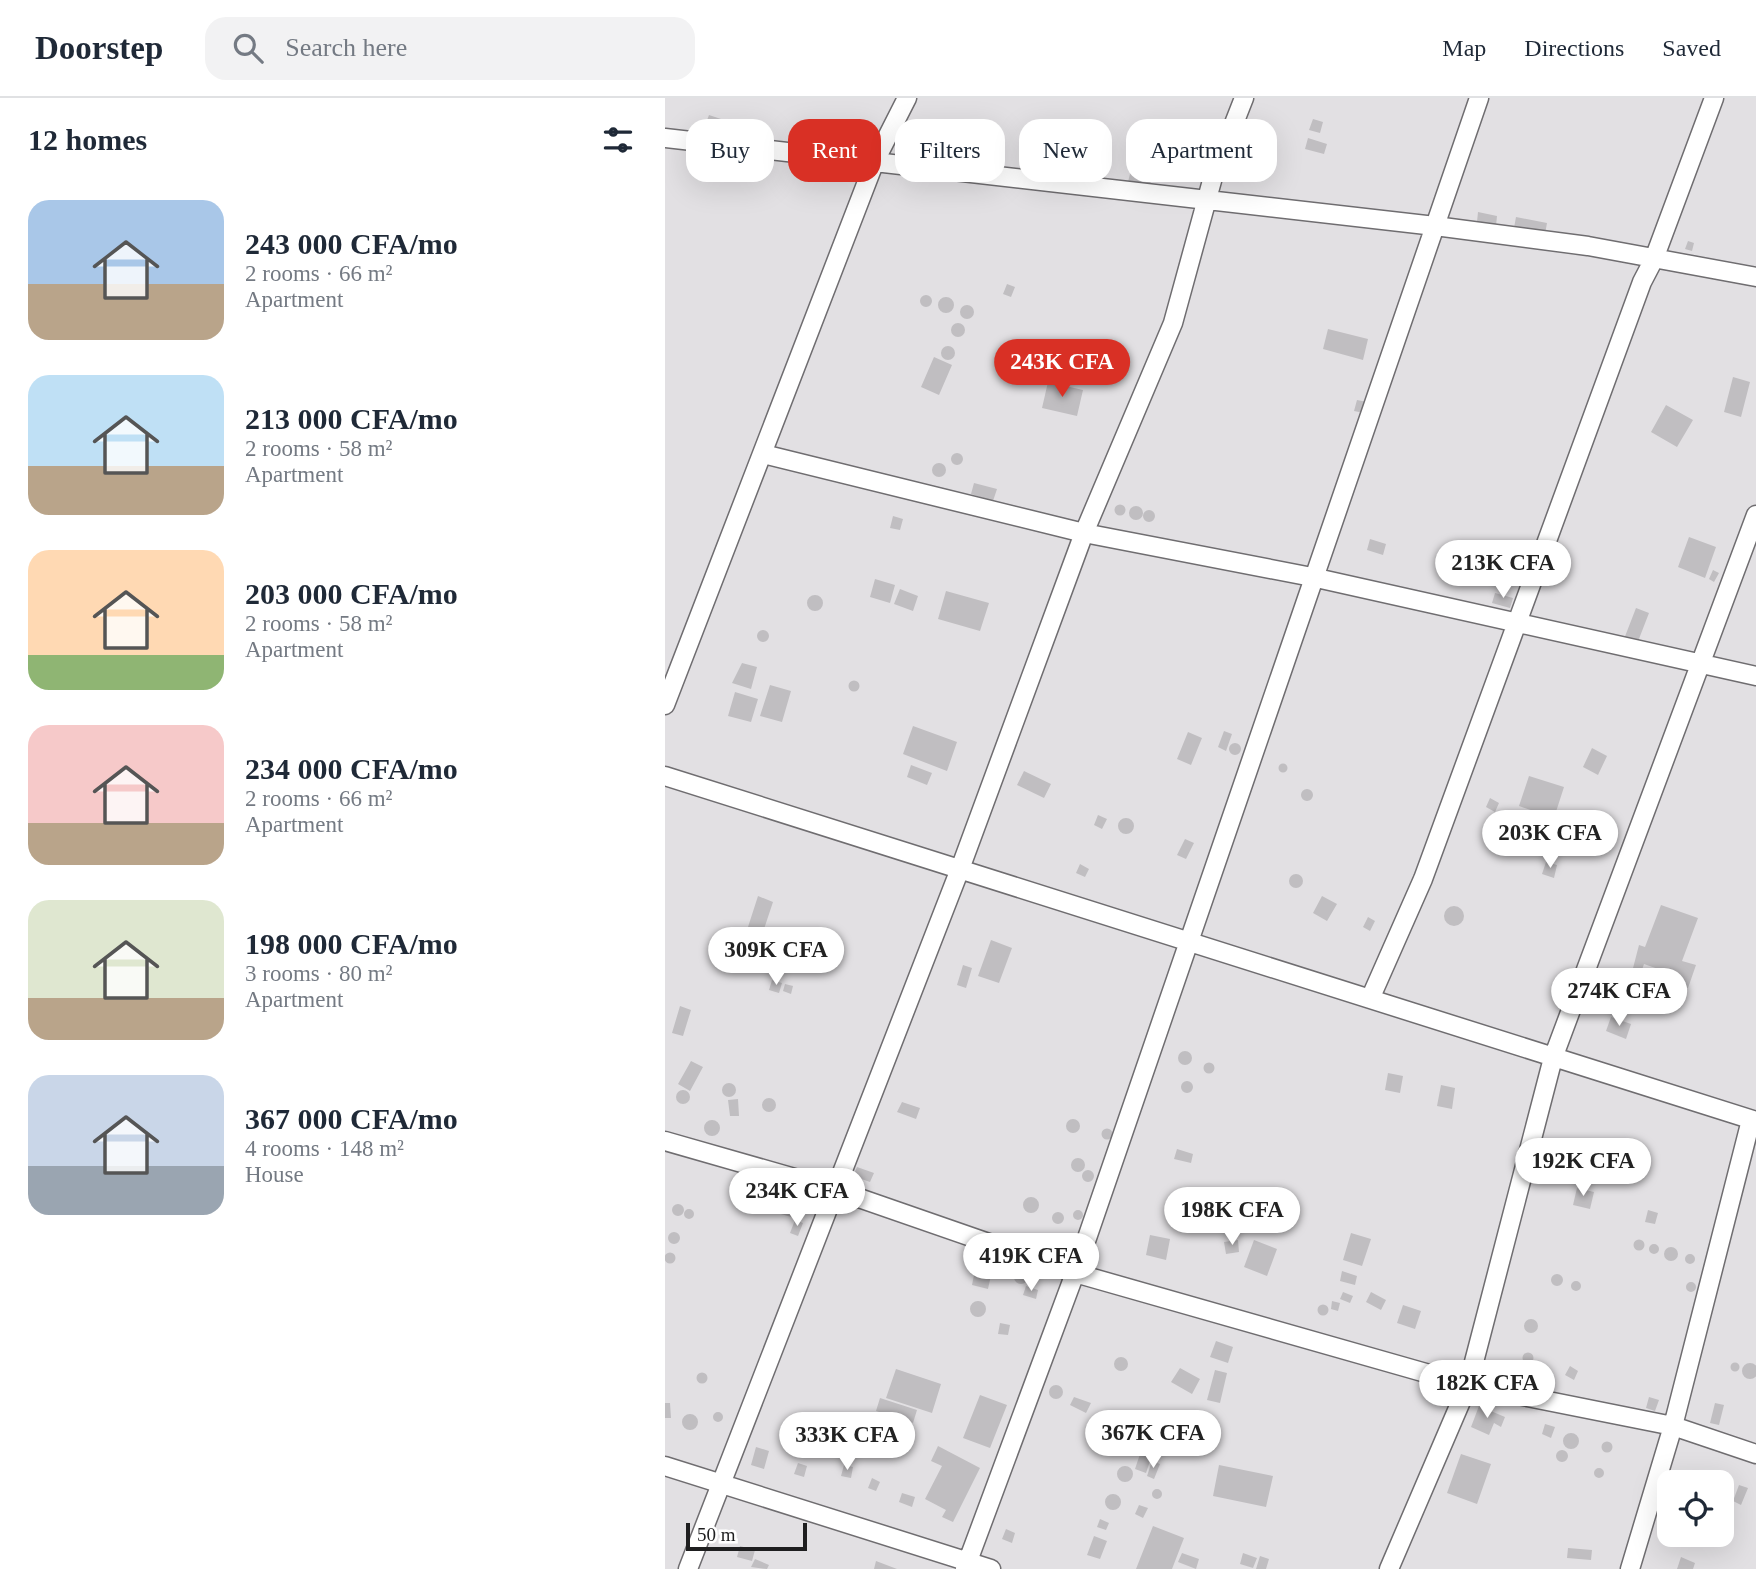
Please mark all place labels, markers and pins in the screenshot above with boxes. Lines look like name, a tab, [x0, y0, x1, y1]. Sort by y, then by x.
pin: 243K CFA	[990, 340, 1134, 399]
pin: 213K CFA	[1431, 540, 1575, 600]
pin: 203K CFA	[1478, 810, 1622, 870]
pin: 309K CFA	[704, 928, 848, 987]
pin: 274K CFA	[1547, 968, 1691, 1028]
pin: 192K CFA	[1511, 1138, 1655, 1198]
pin: 234K CFA	[725, 1168, 869, 1228]
pin: 198K CFA	[1160, 1188, 1304, 1247]
pin: 419K CFA	[959, 1234, 1103, 1293]
pin: 182K CFA	[1415, 1360, 1559, 1420]
pin: 367K CFA	[1081, 1410, 1225, 1470]
pin: 333K CFA	[775, 1412, 919, 1472]

